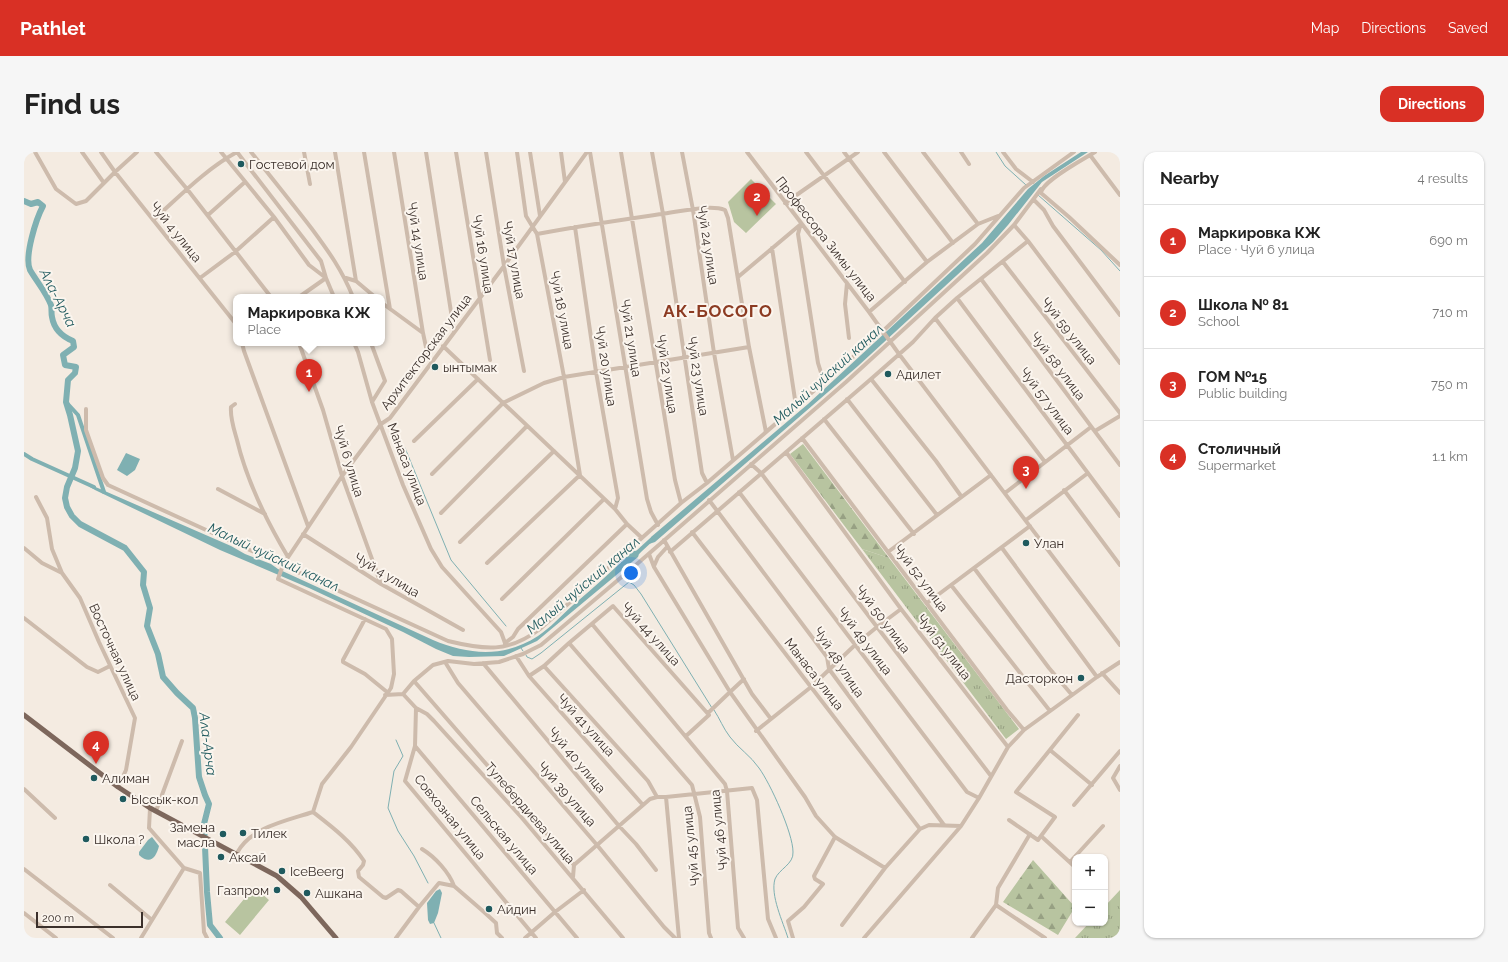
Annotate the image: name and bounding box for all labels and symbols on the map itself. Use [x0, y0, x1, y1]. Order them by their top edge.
place label: Гостевой дом [249, 157, 335, 172]
marker: Гостевой дом [236, 159, 246, 169]
street label: Профессора Зимы улица [773, 174, 879, 304]
pin: 2 [744, 183, 770, 216]
street label: Чуй 4 улица [147, 199, 205, 265]
street label: Чуй 14 улица [404, 201, 432, 281]
street label: Чуй 24 улица [694, 204, 722, 286]
street label: Чуй 16 улица [469, 214, 497, 294]
street label: Чуй 17 улица [500, 220, 528, 300]
water label: Ала-Арча [36, 265, 80, 330]
street label: Чуй 18 улица [547, 270, 577, 350]
street label: Архитекторская улица [378, 291, 474, 413]
street label: Чуй 59 улица [1038, 295, 1100, 367]
street label: Чуй 21 улица [617, 298, 645, 378]
district label: АК-БОСОГО [663, 301, 773, 321]
water label: Малый чуйский канал [770, 320, 886, 428]
street label: Чуй 20 улица [592, 325, 620, 407]
street label: Чуй 58 улица [1028, 329, 1088, 403]
street label: Чуй 22 улица [653, 333, 681, 415]
street label: Чуй 23 улица [684, 335, 712, 417]
pin: 1 [296, 359, 322, 392]
place label: ынтымак [443, 360, 498, 375]
marker: ынтымак [430, 362, 440, 372]
street label: Чуй 57 улица [1017, 364, 1077, 438]
place label: Адилет [896, 367, 941, 382]
marker: Адилет [883, 369, 893, 379]
street label: Манаса улица [384, 421, 430, 507]
street label: Чуй 6 улица [331, 423, 367, 499]
pin: 3 [1013, 456, 1039, 489]
water label: Малый чуйский канал [206, 520, 342, 594]
water label: Малый чуйский канал [523, 533, 643, 637]
place label: Улан [1034, 536, 1064, 551]
marker: Улан [1021, 538, 1031, 548]
street label: Чуй 52 улица [891, 542, 951, 614]
street label: Чуй 4 улица [352, 550, 422, 600]
your location [621, 563, 641, 583]
street label: Чуй 50 улица [853, 582, 913, 656]
street label: Чуй 44 улица [619, 599, 683, 669]
street label: Восточная улица [86, 601, 144, 703]
street label: Чуй 49 улица [835, 604, 895, 678]
street label: Чуй 51 улица [914, 611, 974, 683]
street label: Чуй 48 улица [811, 624, 867, 700]
street label: Манаса улица [781, 635, 847, 713]
place label: Дасторкон [1005, 671, 1073, 686]
marker: Дасторкон [1076, 673, 1086, 683]
street label: Чуй 41 улица [554, 691, 618, 759]
water label: Ала-Арча [196, 711, 220, 776]
street label: Чуй 40 улица [545, 724, 609, 796]
pin: 4 [83, 731, 109, 764]
street label: Тулебердиева улица [482, 759, 578, 867]
street label: Чуй 39 улица [535, 759, 599, 829]
place label: Алиман [102, 771, 150, 786]
street label: Совхозная улица [411, 772, 489, 862]
marker: Алиман [89, 773, 99, 783]
street label: Чуй 46 улица [707, 789, 731, 871]
place label: Ыссык-кол [131, 792, 198, 807]
street label: Сельская улица [467, 793, 541, 877]
marker: Ыссык-кол [118, 794, 128, 804]
street label: Чуй 45 улица [679, 805, 703, 887]
place label: Замена масла [169, 820, 215, 850]
place label: Тилек [251, 826, 288, 841]
marker: Тилек [238, 828, 248, 838]
marker: Замена масла [218, 829, 228, 839]
place label: Школа ? [94, 832, 144, 847]
marker: Школа ? [81, 834, 91, 844]
place label: Аксай [229, 850, 266, 865]
marker: Аксай [216, 852, 226, 862]
place label: IceBeerg [290, 864, 344, 879]
marker: IceBeerg [277, 866, 287, 876]
place label: Газпром [217, 883, 269, 898]
marker: Газпром [272, 885, 282, 895]
place label: Ашкана [315, 886, 363, 901]
marker: Ашкана [302, 888, 312, 898]
place label: Айдин [497, 902, 536, 917]
marker: Айдин [484, 904, 494, 914]
scale bar [36, 910, 143, 929]

